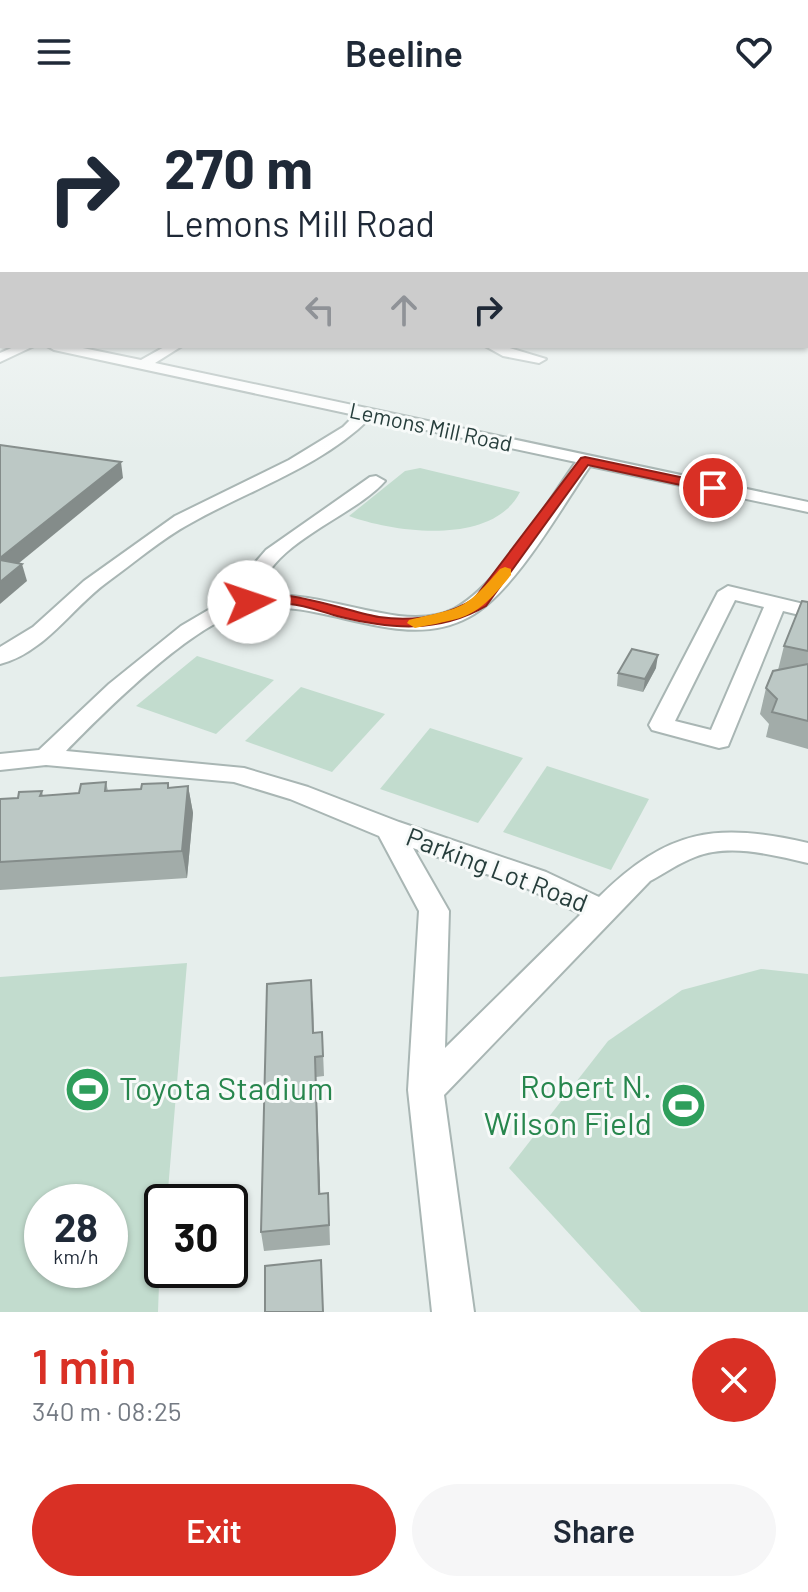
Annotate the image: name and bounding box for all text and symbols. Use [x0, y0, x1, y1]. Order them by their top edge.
icon: menu [32, 30, 76, 74]
icon: heart [732, 30, 776, 74]
text: Beeline [345, 31, 463, 74]
text: 270 m [164, 133, 313, 200]
icon: right [32, 136, 136, 240]
text: Lemons Mill Road [164, 201, 435, 244]
icon: left [298, 288, 342, 332]
icon: ahead [382, 288, 426, 332]
icon: right [466, 288, 510, 332]
street label: Lemons Mill Road [348, 396, 515, 456]
pin [679, 454, 747, 522]
icon: arrive [691, 466, 735, 510]
position arrow [207, 560, 291, 644]
street label: Parking Lot Road [402, 820, 593, 917]
sports icon: Toyota Stadium [64, 1065, 112, 1113]
place label: Robert N. Wilson Field [484, 1066, 652, 1141]
place label: Toyota Stadium [119, 1068, 334, 1106]
sports icon: Robert N. Wilson Field [659, 1081, 707, 1129]
speed limit sign: 30 [144, 1184, 248, 1288]
text: 28 [54, 1202, 98, 1250]
text: km/h [53, 1244, 99, 1268]
text: 1 min [32, 1336, 137, 1394]
button: close [692, 1338, 776, 1422]
text: 340 m · 08:25 [32, 1395, 181, 1426]
button: Exit [32, 1484, 396, 1576]
button: Share [412, 1484, 776, 1576]

